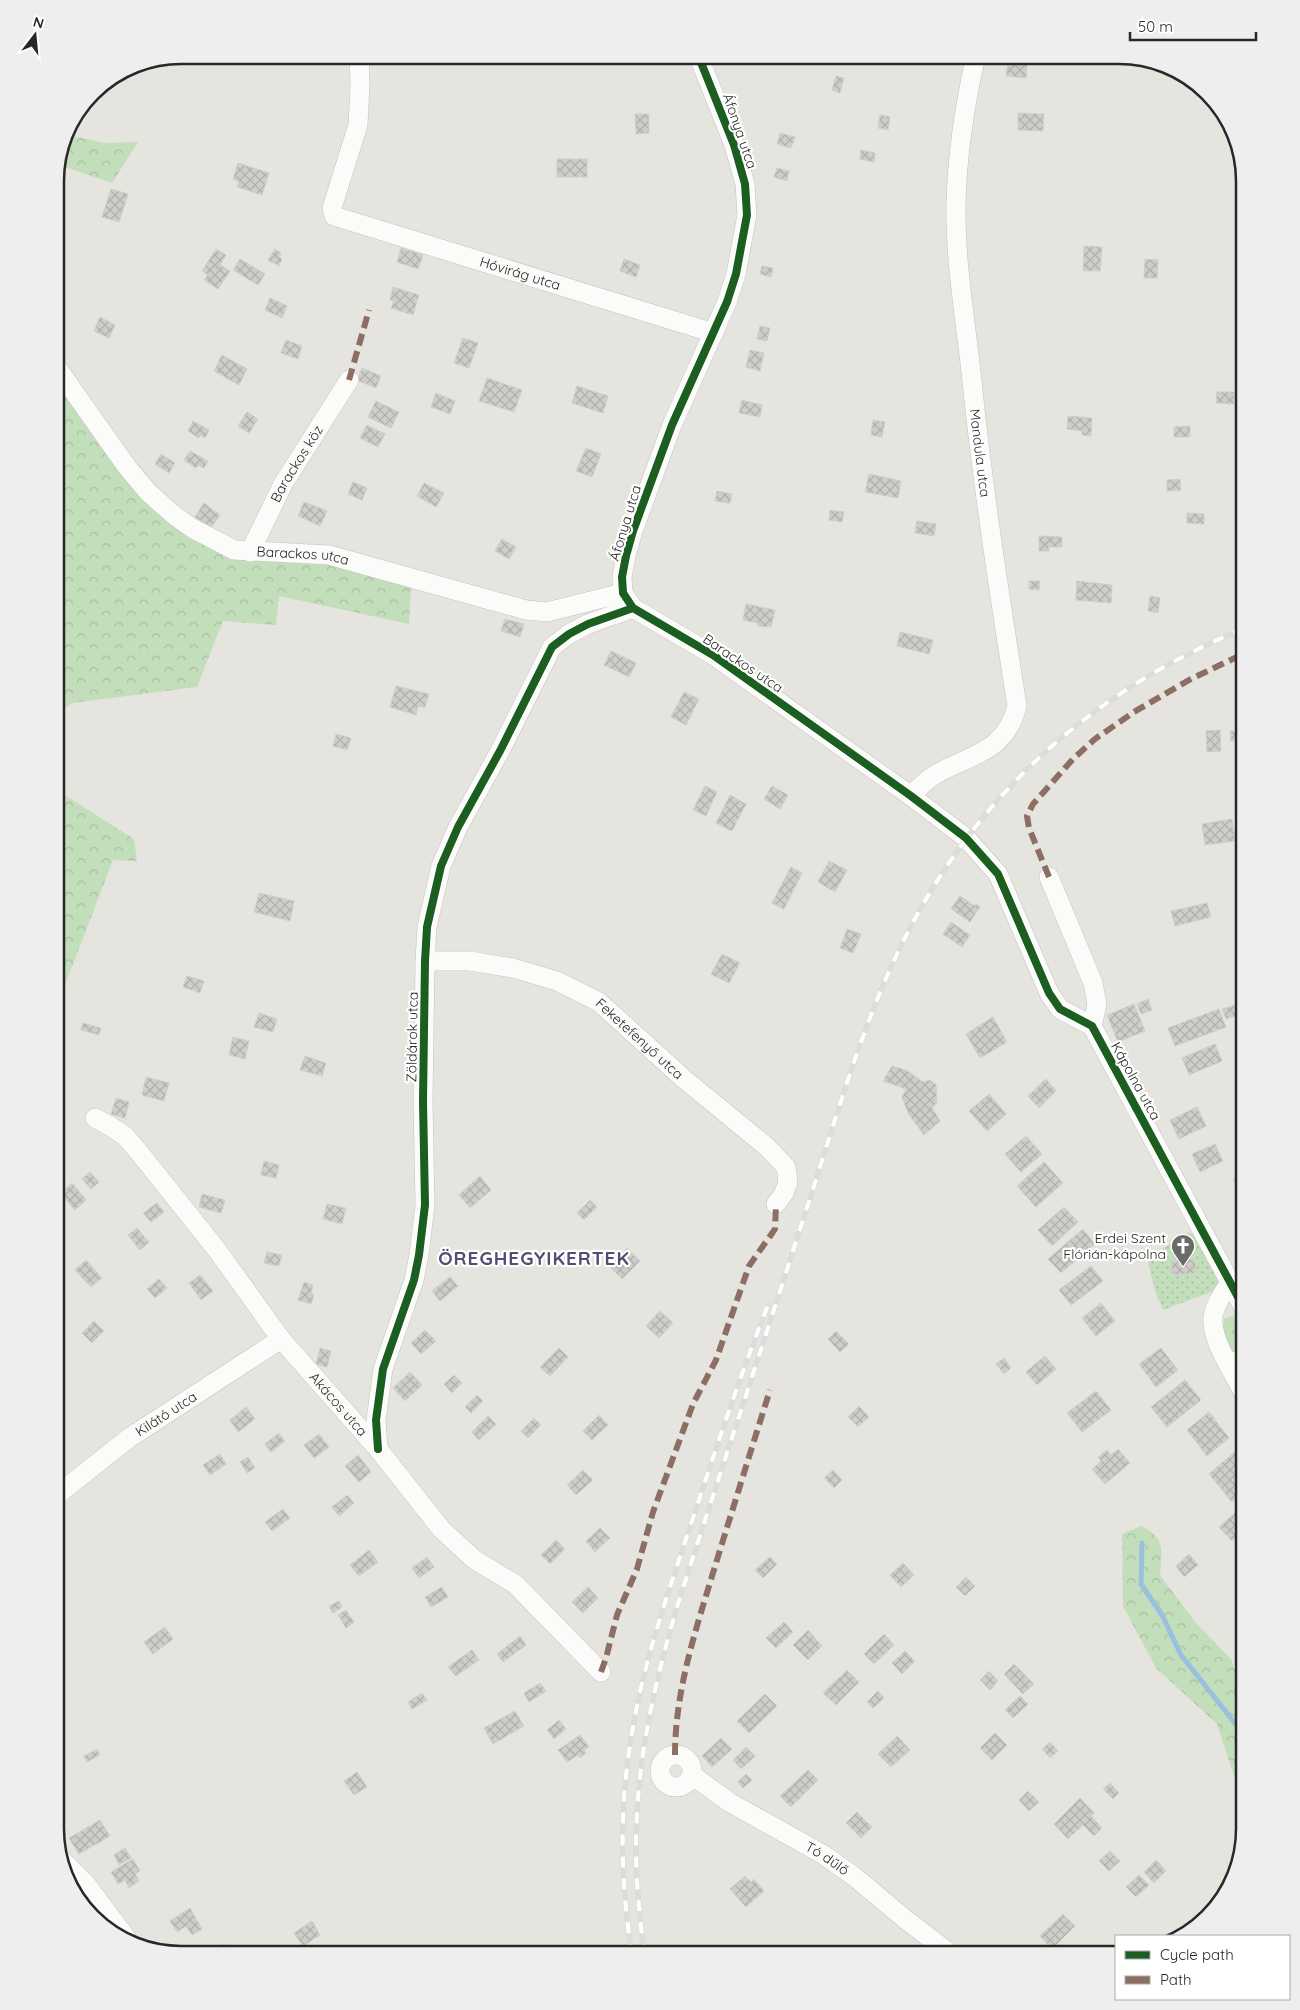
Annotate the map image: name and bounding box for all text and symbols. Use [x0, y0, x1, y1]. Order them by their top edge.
north arrow [10, 10, 60, 60]
scale bar [1130, 10, 1256, 42]
text: N [31, 12, 46, 33]
text: 50 m [1138, 17, 1173, 36]
street label: Áfonya utca [719, 91, 761, 171]
street label: Hóvirág utca [477, 252, 563, 294]
street label: Mandula utca [966, 408, 994, 498]
street label: Barackos köz [267, 422, 327, 505]
street label: Áfonya utca [605, 483, 645, 563]
street label: Barackos utca [256, 542, 351, 569]
street label: Barackos utca [699, 630, 787, 696]
street label: Zöldárok utca [402, 991, 422, 1083]
street label: Feketefenyő utca [592, 994, 687, 1083]
street label: Kápolna utca [1107, 1039, 1165, 1123]
place label: Erdei Szent Flórián-kápolna [1063, 1229, 1166, 1263]
church icon: Erdei Szent Flórián-kápolna [1170, 1233, 1196, 1267]
district label: ÖREGHEGYIKERTEK [438, 1246, 630, 1270]
street label: Akácos utca [305, 1368, 371, 1440]
street label: Kilátó utca [132, 1387, 200, 1440]
street label: Tó dűlő [802, 1837, 853, 1879]
legend [1115, 1935, 1290, 2000]
text: Cycle path [1160, 1945, 1234, 1964]
text: Path [1160, 1970, 1192, 1989]

